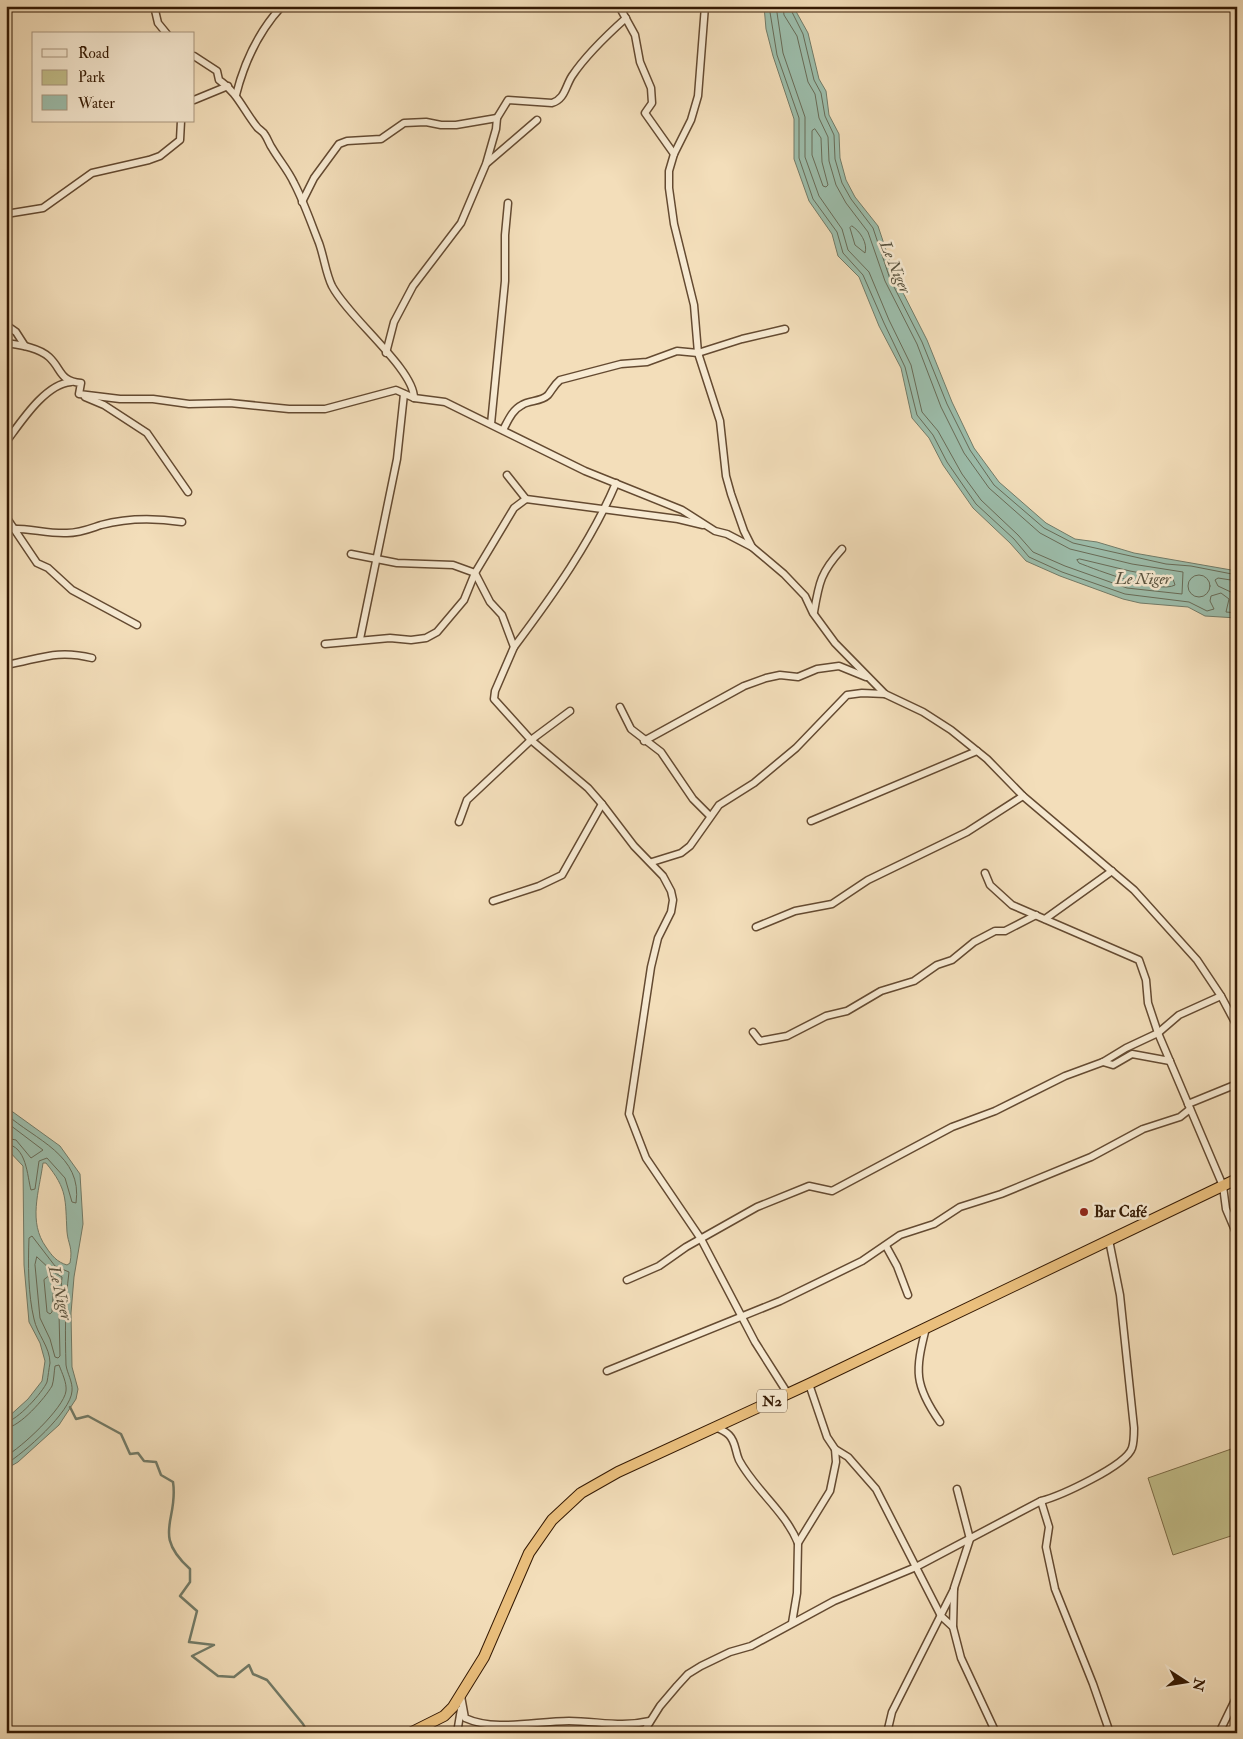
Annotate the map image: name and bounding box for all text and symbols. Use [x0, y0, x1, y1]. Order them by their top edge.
legend [32, 32, 195, 122]
text: Road [78, 44, 110, 63]
text: Park [78, 68, 105, 87]
text: Water [77, 94, 115, 113]
water label: Le Niger [875, 237, 915, 297]
water label: Le Niger [1114, 569, 1172, 589]
place label: Bar Café [1094, 1203, 1148, 1222]
marker: Bar Café [1078, 1206, 1090, 1218]
water label: Le Niger [43, 1263, 77, 1323]
road number: N2 [757, 1390, 787, 1412]
north arrow [1160, 1656, 1210, 1706]
text: N [1189, 1676, 1208, 1693]

